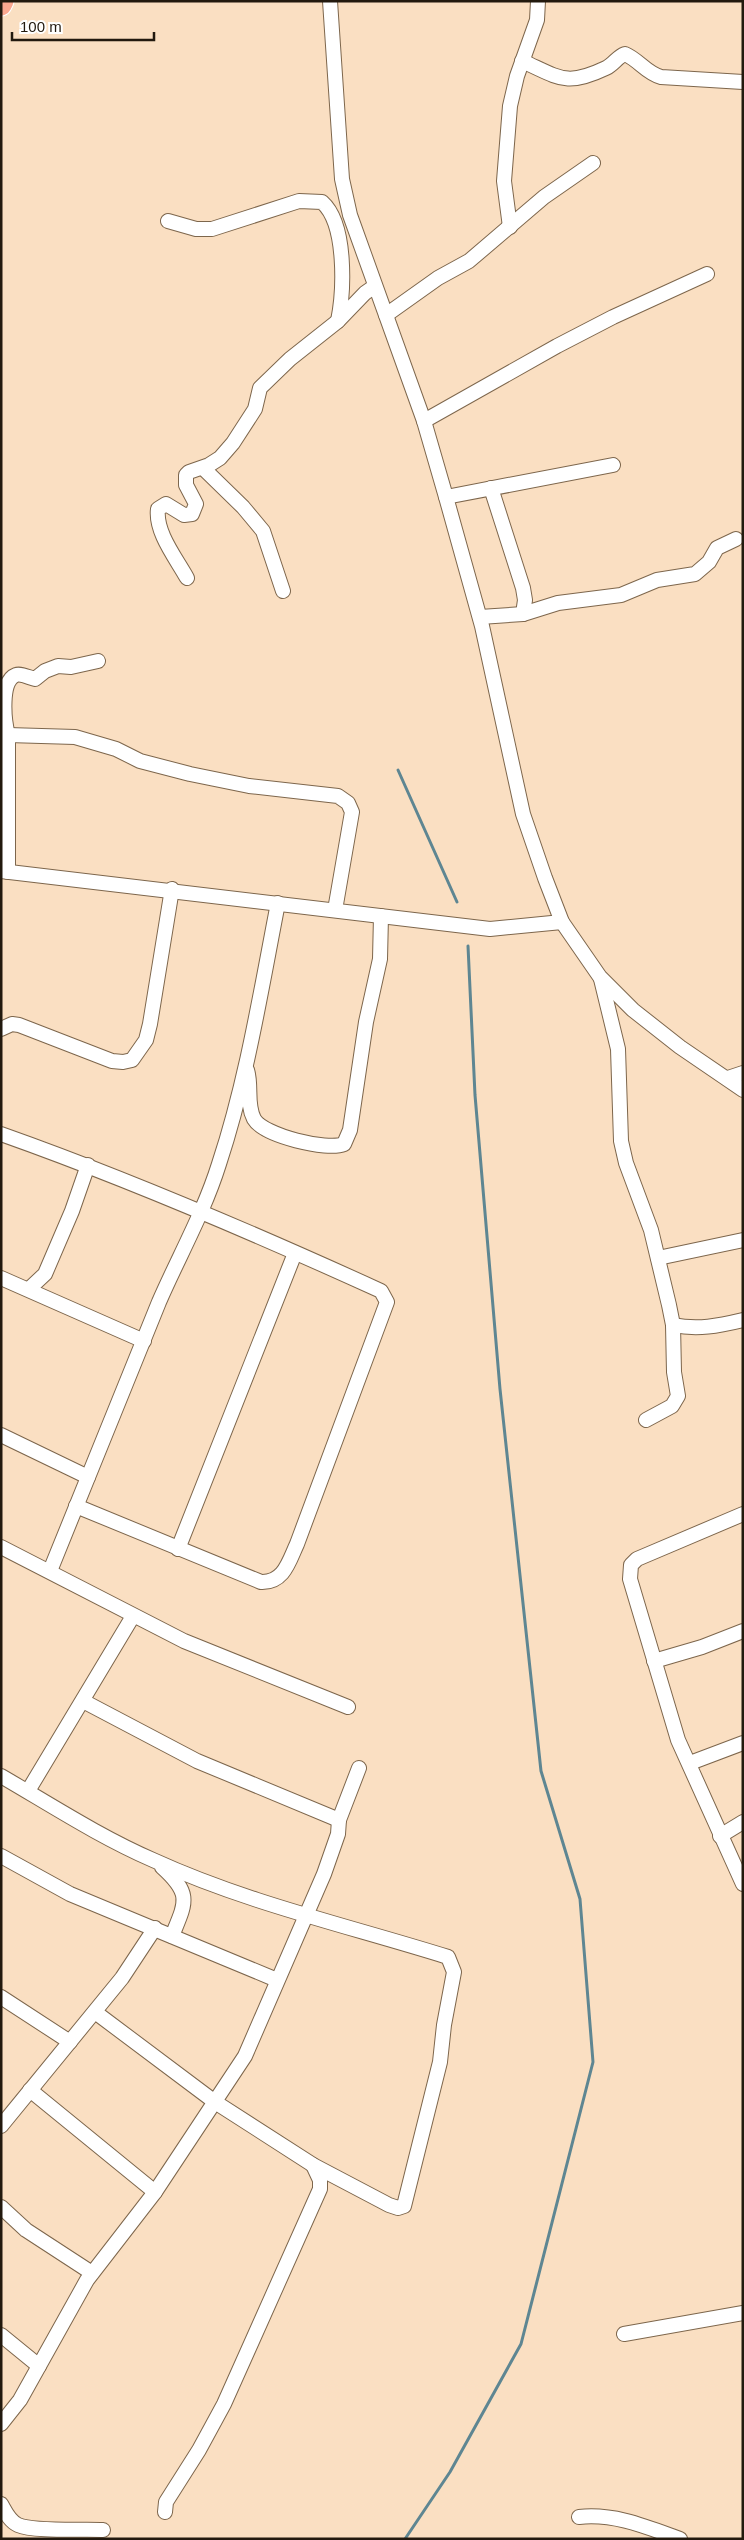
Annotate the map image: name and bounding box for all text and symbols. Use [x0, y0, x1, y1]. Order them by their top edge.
scale bar [12, 10, 155, 42]
text: 100 m [20, 18, 62, 35]

